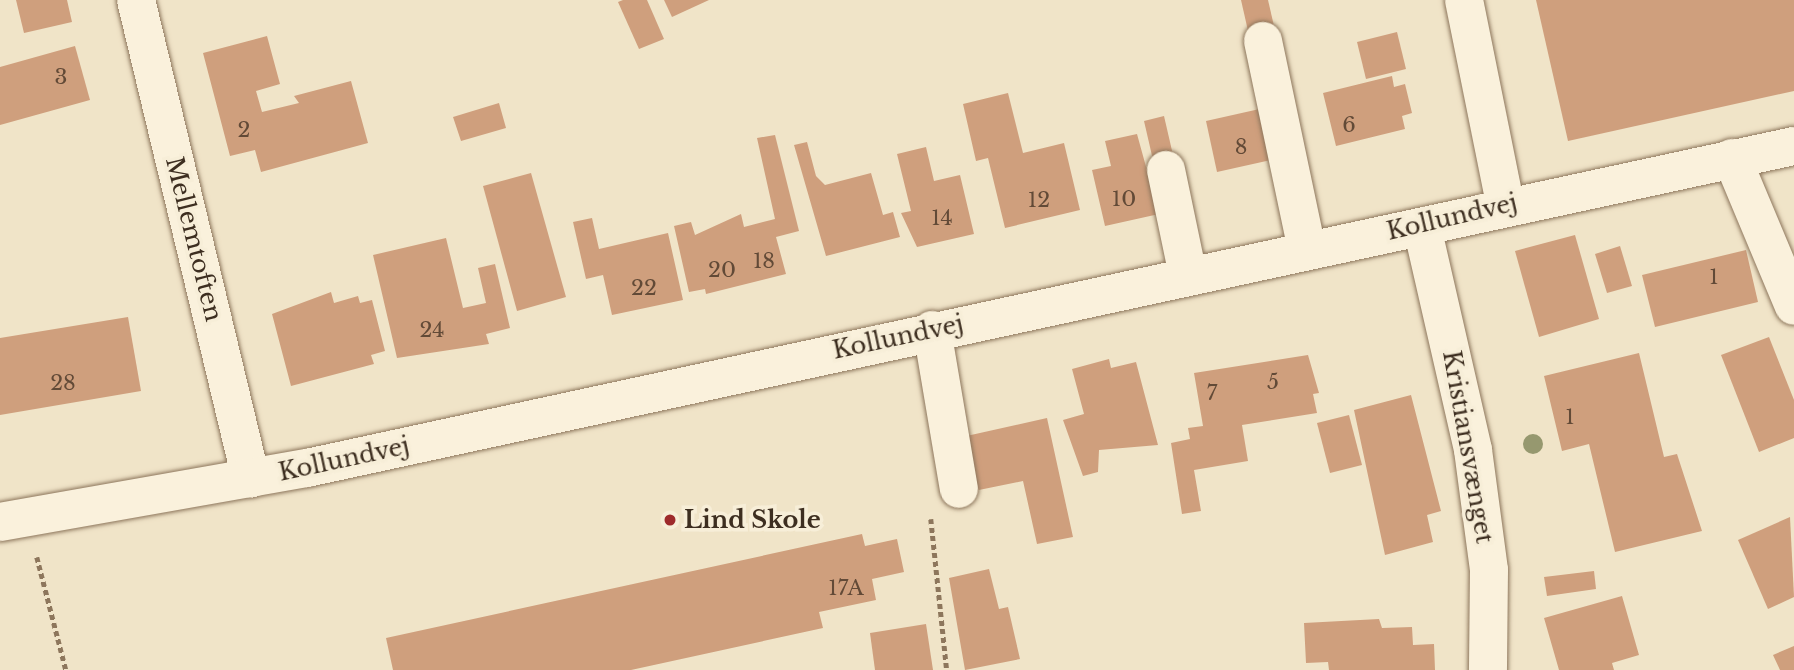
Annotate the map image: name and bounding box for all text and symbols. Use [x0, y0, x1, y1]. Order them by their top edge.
house number: 3 [55, 64, 67, 90]
house number: 6 [1342, 112, 1356, 138]
house number: 2 [238, 117, 250, 143]
house number: 8 [1235, 134, 1247, 160]
street label: Mellemtoften [160, 154, 228, 324]
house number: 10 [1112, 186, 1136, 212]
house number: 12 [1028, 187, 1050, 213]
street label: Kollundvej [1384, 188, 1520, 246]
house number: 14 [931, 205, 953, 231]
house number: 18 [753, 248, 775, 274]
house number: 20 [708, 257, 736, 283]
house number: 1 [1709, 264, 1719, 290]
house number: 22 [631, 275, 657, 301]
street label: Kollundvej [830, 309, 966, 365]
house number: 24 [419, 317, 445, 343]
street label: Kristiansvænget [1437, 348, 1499, 546]
house number: 5 [1267, 369, 1279, 395]
house number: 28 [50, 370, 76, 396]
house number: 7 [1207, 380, 1217, 406]
house number: 1 [1565, 404, 1575, 430]
street label: Kollundvej [276, 431, 412, 487]
place label: Lind Skole [684, 506, 821, 534]
marker: Lind Skole [662, 512, 678, 528]
house number: 17A [828, 575, 864, 601]

